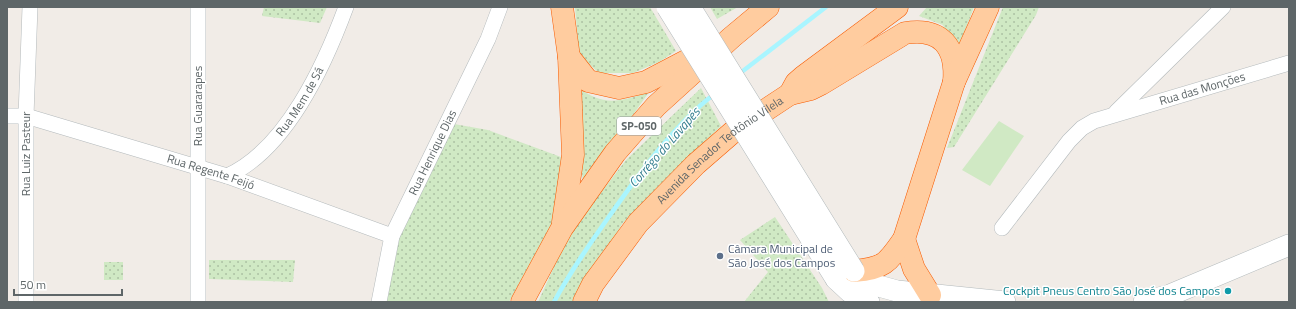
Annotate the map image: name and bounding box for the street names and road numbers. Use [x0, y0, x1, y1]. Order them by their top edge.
street label: Rua Mem de Sá [271, 63, 328, 140]
street label: Rua Guararapes [188, 65, 207, 146]
street label: Rua das Monções [1157, 66, 1248, 110]
street label: Avenida Senador Teotônio Vilela [652, 91, 787, 208]
street label: Rua Henrique Dias [403, 106, 461, 198]
street label: Rua Luiz Pasteur [16, 111, 35, 196]
road number: SP-050 [617, 117, 661, 135]
street label: Rua Regente Feijó [165, 149, 257, 194]

